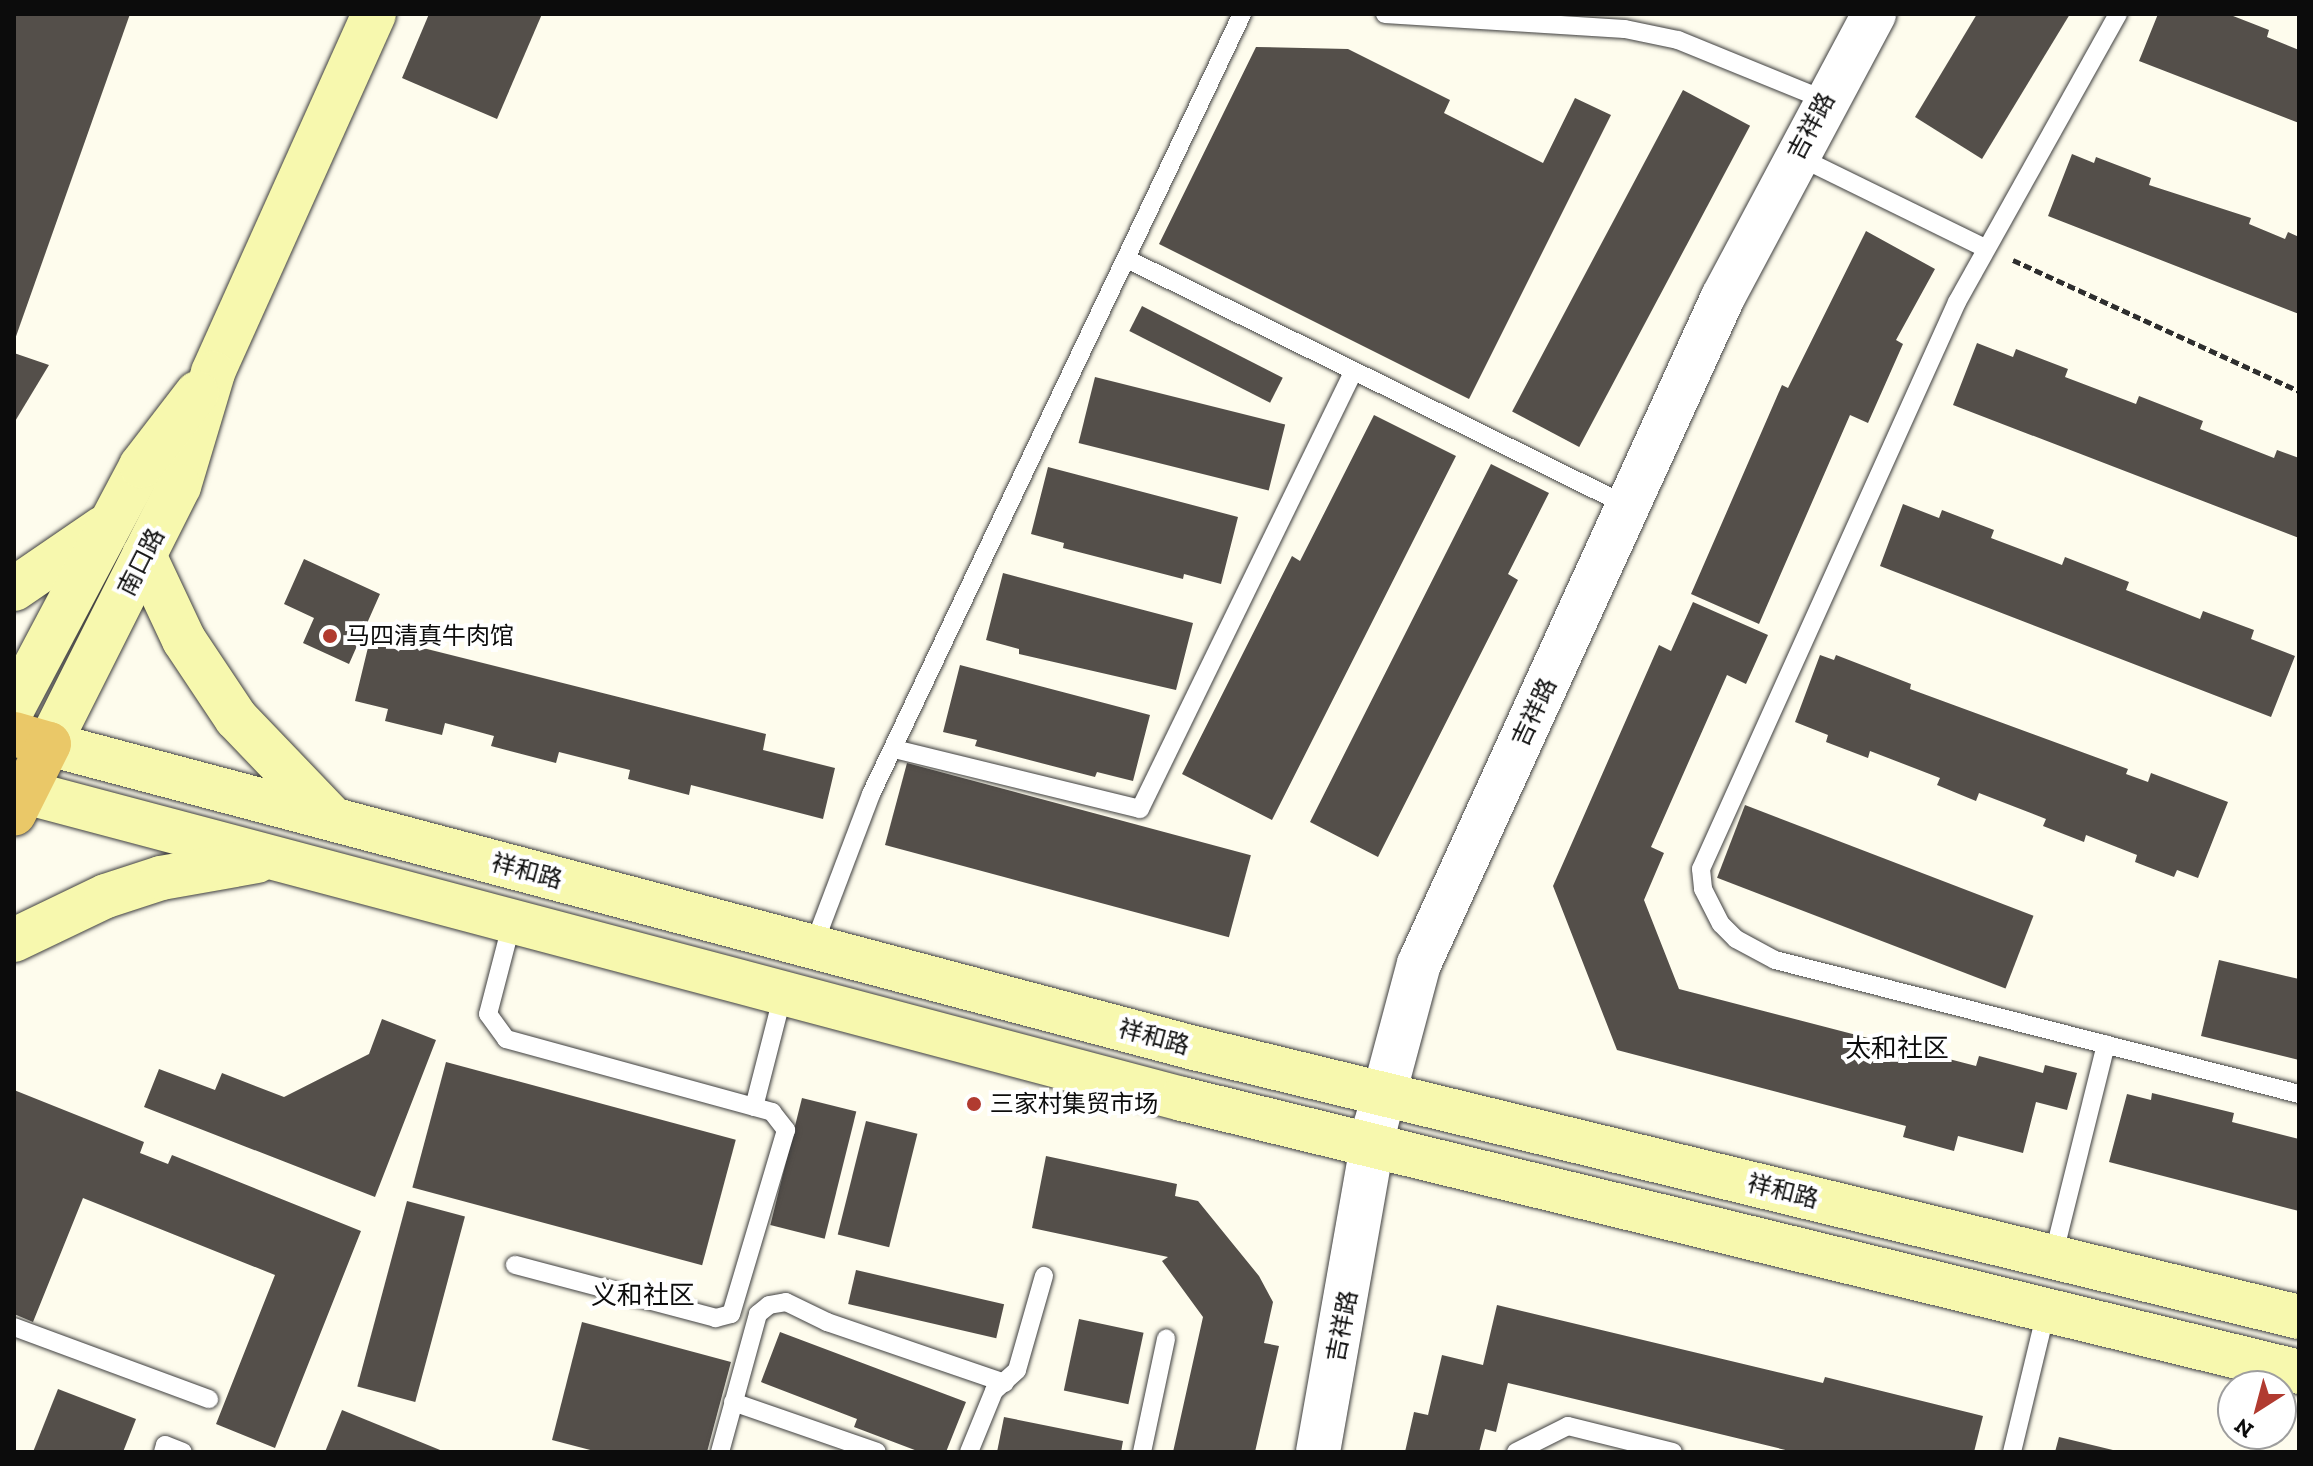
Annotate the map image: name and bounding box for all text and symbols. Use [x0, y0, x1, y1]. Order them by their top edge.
street label: 吉祥路 [1781, 87, 1841, 165]
street label: 南口路 [112, 523, 170, 601]
place label: 马四清真牛肉馆 [346, 622, 514, 650]
marker: 马四清真牛肉馆 [321, 627, 339, 645]
street label: 吉祥路 [1506, 673, 1562, 751]
street label: 祥和路 [488, 848, 566, 894]
street label: 祥和路 [1115, 1014, 1193, 1060]
district label: 太和社区 [1845, 1033, 1949, 1065]
place label: 三家村集贸市场 [990, 1090, 1158, 1118]
marker: 三家村集贸市场 [965, 1095, 983, 1113]
street label: 祥和路 [1745, 1168, 1821, 1214]
district label: 义和社区 [591, 1280, 695, 1312]
street label: 吉祥路 [1321, 1288, 1363, 1364]
north arrow [2217, 1370, 2297, 1450]
text: N [2229, 1412, 2258, 1444]

